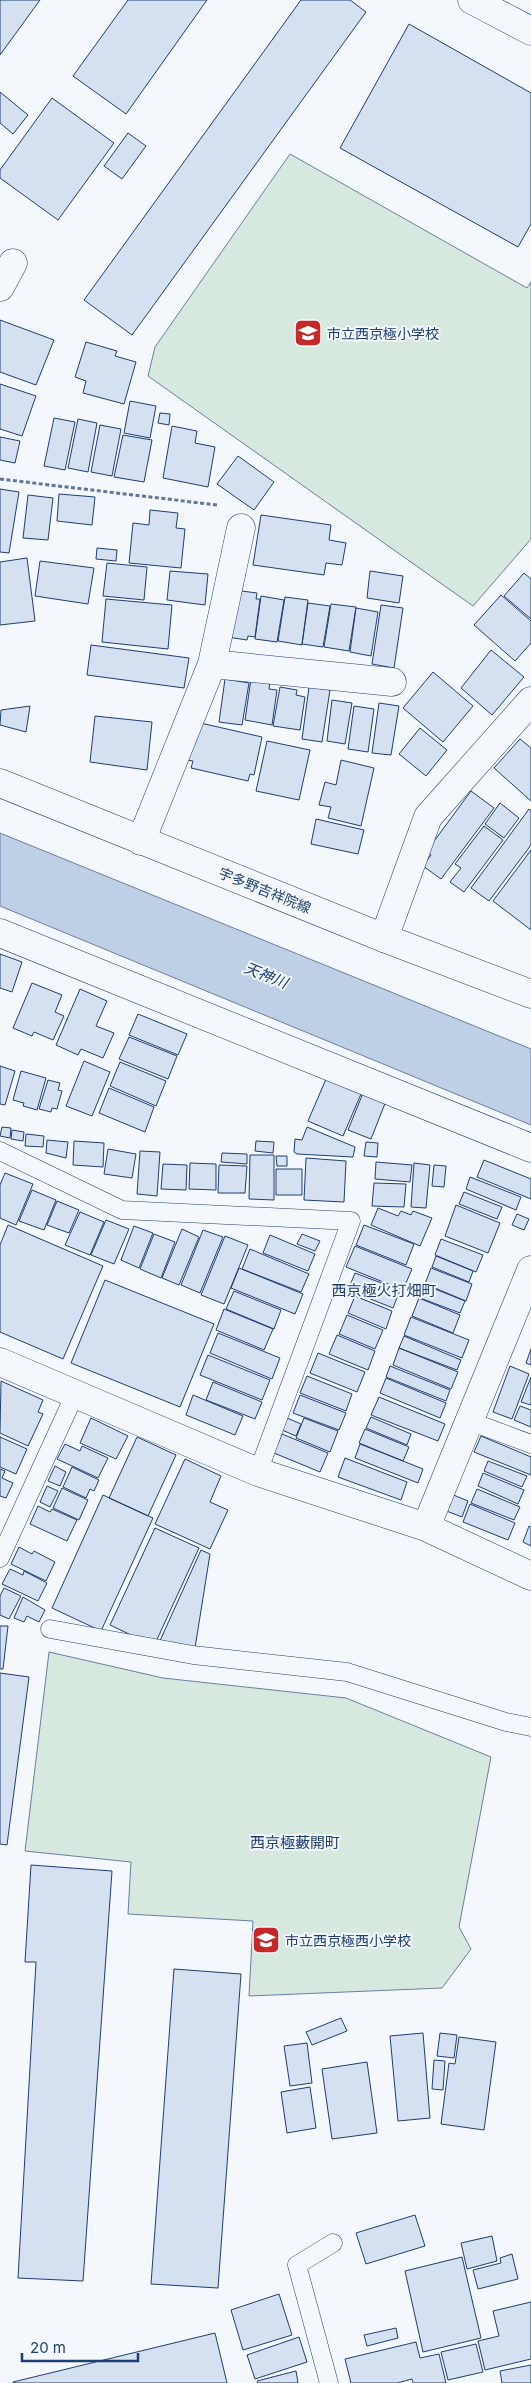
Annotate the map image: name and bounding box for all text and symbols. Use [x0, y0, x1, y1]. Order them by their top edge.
school or university icon: 市立西京極小学校 [293, 318, 323, 348]
place label: 市立西京極小学校 [327, 325, 439, 342]
street label: 宇多野吉祥院線 [216, 864, 314, 916]
water label: 天神川 [242, 958, 292, 993]
district label: 西京極火打畑町 [331, 1281, 437, 1300]
district label: 西京極藪開町 [250, 1833, 340, 1852]
school or university icon: 市立西京極西小学校 [251, 1925, 281, 1955]
place label: 市立西京極西小学校 [285, 1932, 411, 1949]
scale bar [22, 2330, 139, 2362]
text: 20 m [30, 2338, 66, 2357]

